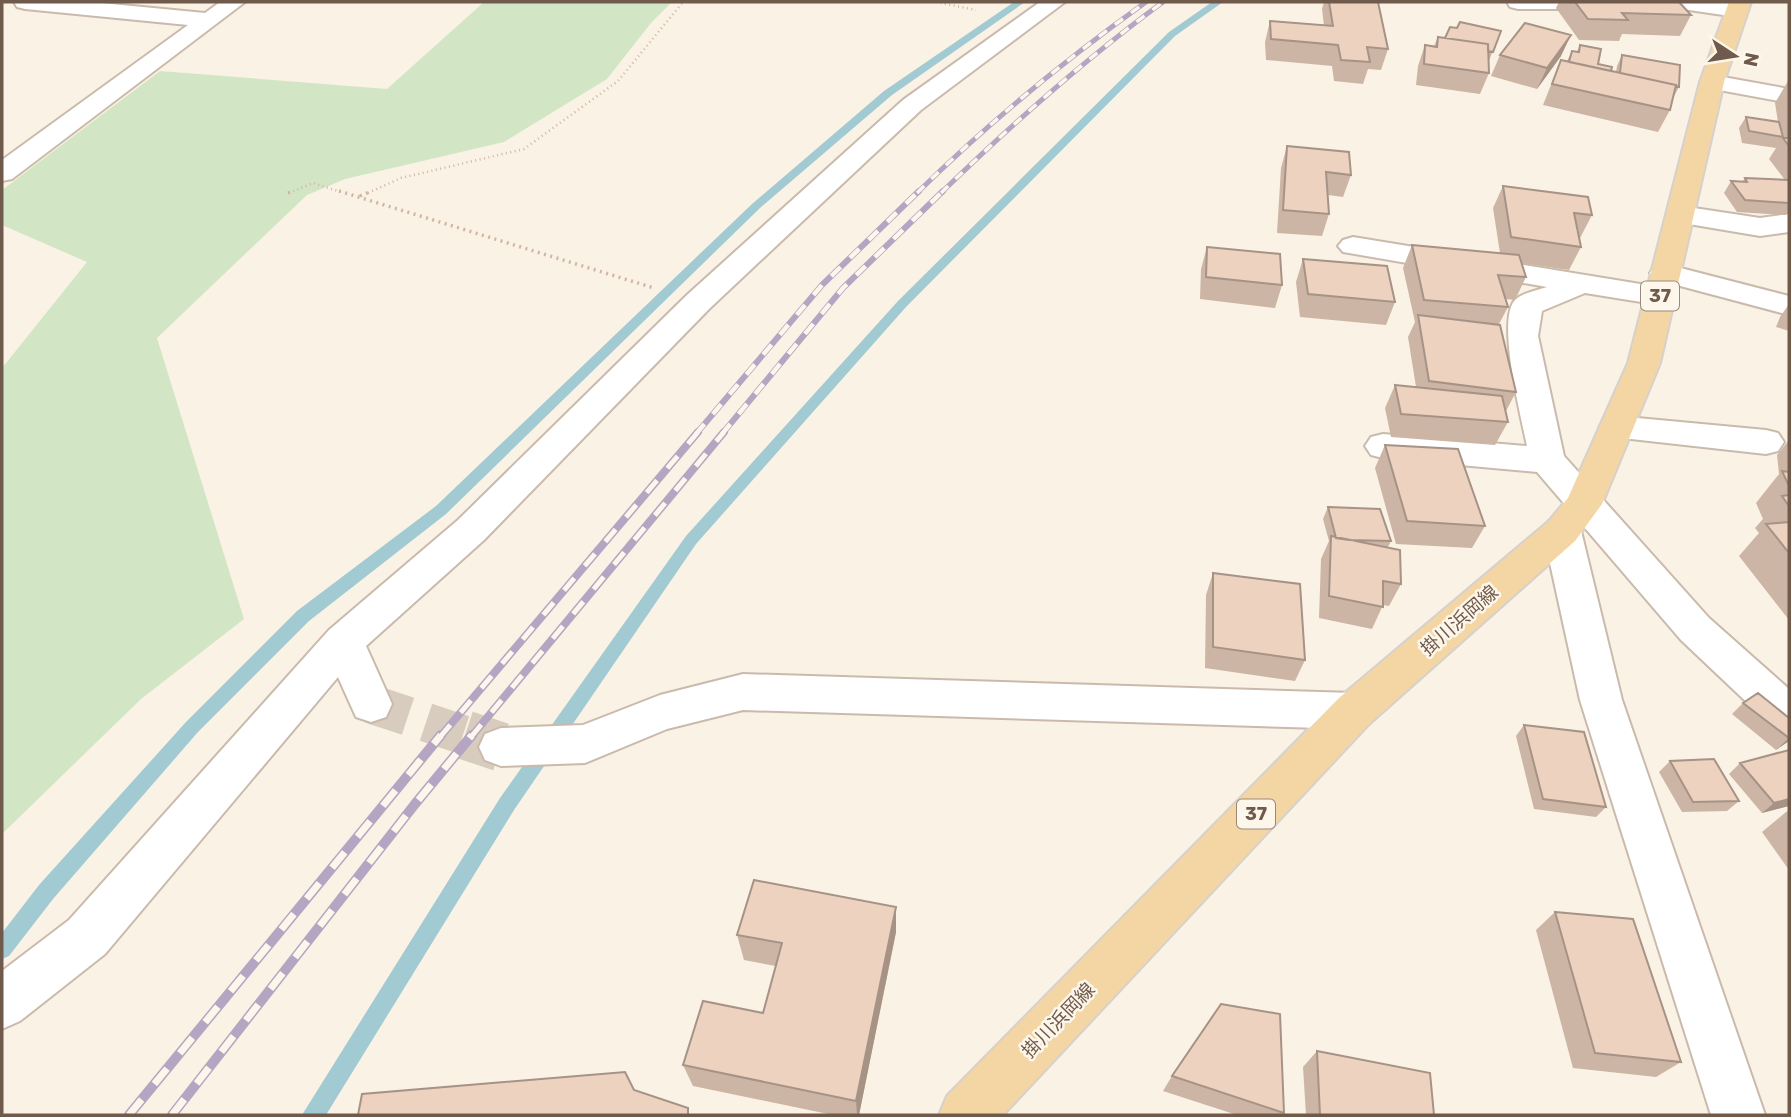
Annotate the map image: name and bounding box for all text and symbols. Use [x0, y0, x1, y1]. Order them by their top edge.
north arrow [1700, 21, 1770, 91]
text: N [1738, 50, 1764, 69]
road number: 37 [1641, 282, 1679, 310]
street label: 掛川浜岡線 [1416, 581, 1503, 660]
road number: 37 [1237, 800, 1275, 828]
street label: 掛川浜岡線 [1017, 978, 1100, 1063]

